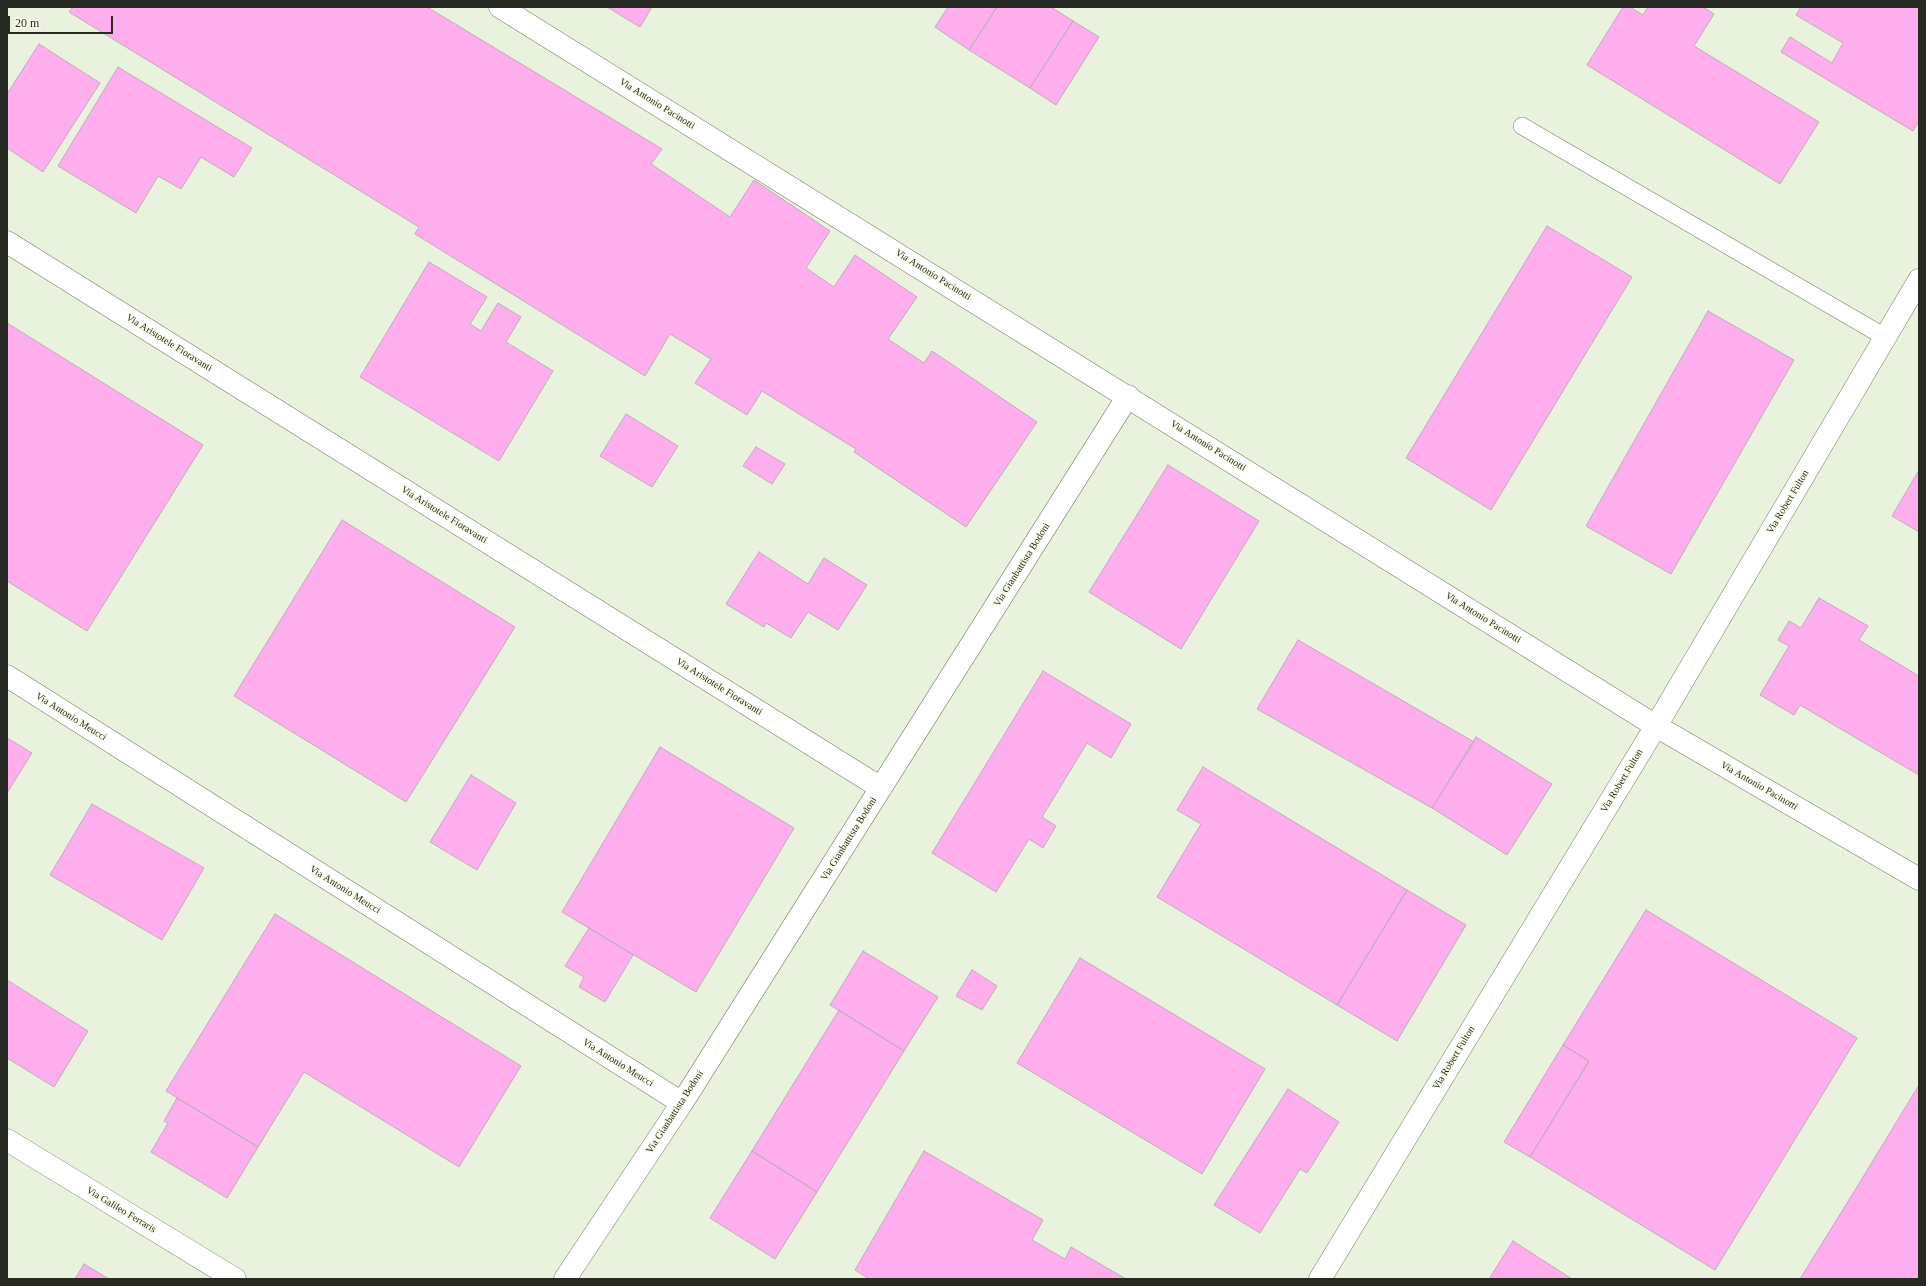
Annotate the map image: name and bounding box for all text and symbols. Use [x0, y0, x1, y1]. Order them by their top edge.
scale bar [10, 8, 115, 34]
text: 20 m [15, 16, 39, 30]
street label: Via Antonio Pacinotti [617, 76, 697, 132]
street label: Via Antonio Pacinotti [893, 247, 973, 303]
street label: Via Aristotele Fioravanti [124, 312, 214, 374]
street label: Via Antonio Pacinotti [1168, 418, 1248, 474]
street label: Via Robert Fulton [1764, 468, 1812, 536]
street label: Via Aristotele Fioravanti [399, 484, 489, 546]
street label: Via Gianbattista Bodoni [991, 521, 1053, 609]
street label: Via Antonio Pacinotti [1443, 590, 1523, 646]
street label: Via Aristotele Fioravanti [674, 656, 764, 718]
street label: Via Antonio Meucci [33, 690, 109, 744]
street label: Via Robert Fulton [1598, 747, 1646, 815]
street label: Via Antonio Pacinotti [1718, 759, 1800, 813]
street label: Via Gianbattista Bodoni [818, 795, 880, 883]
street label: Via Antonio Meucci [307, 863, 383, 917]
street label: Via Robert Fulton [1430, 1024, 1478, 1092]
street label: Via Antonio Meucci [580, 1036, 656, 1090]
street label: Via Gianbattista Bodoni [644, 1068, 706, 1156]
street label: Via Galileo Ferraris [84, 1184, 158, 1236]

